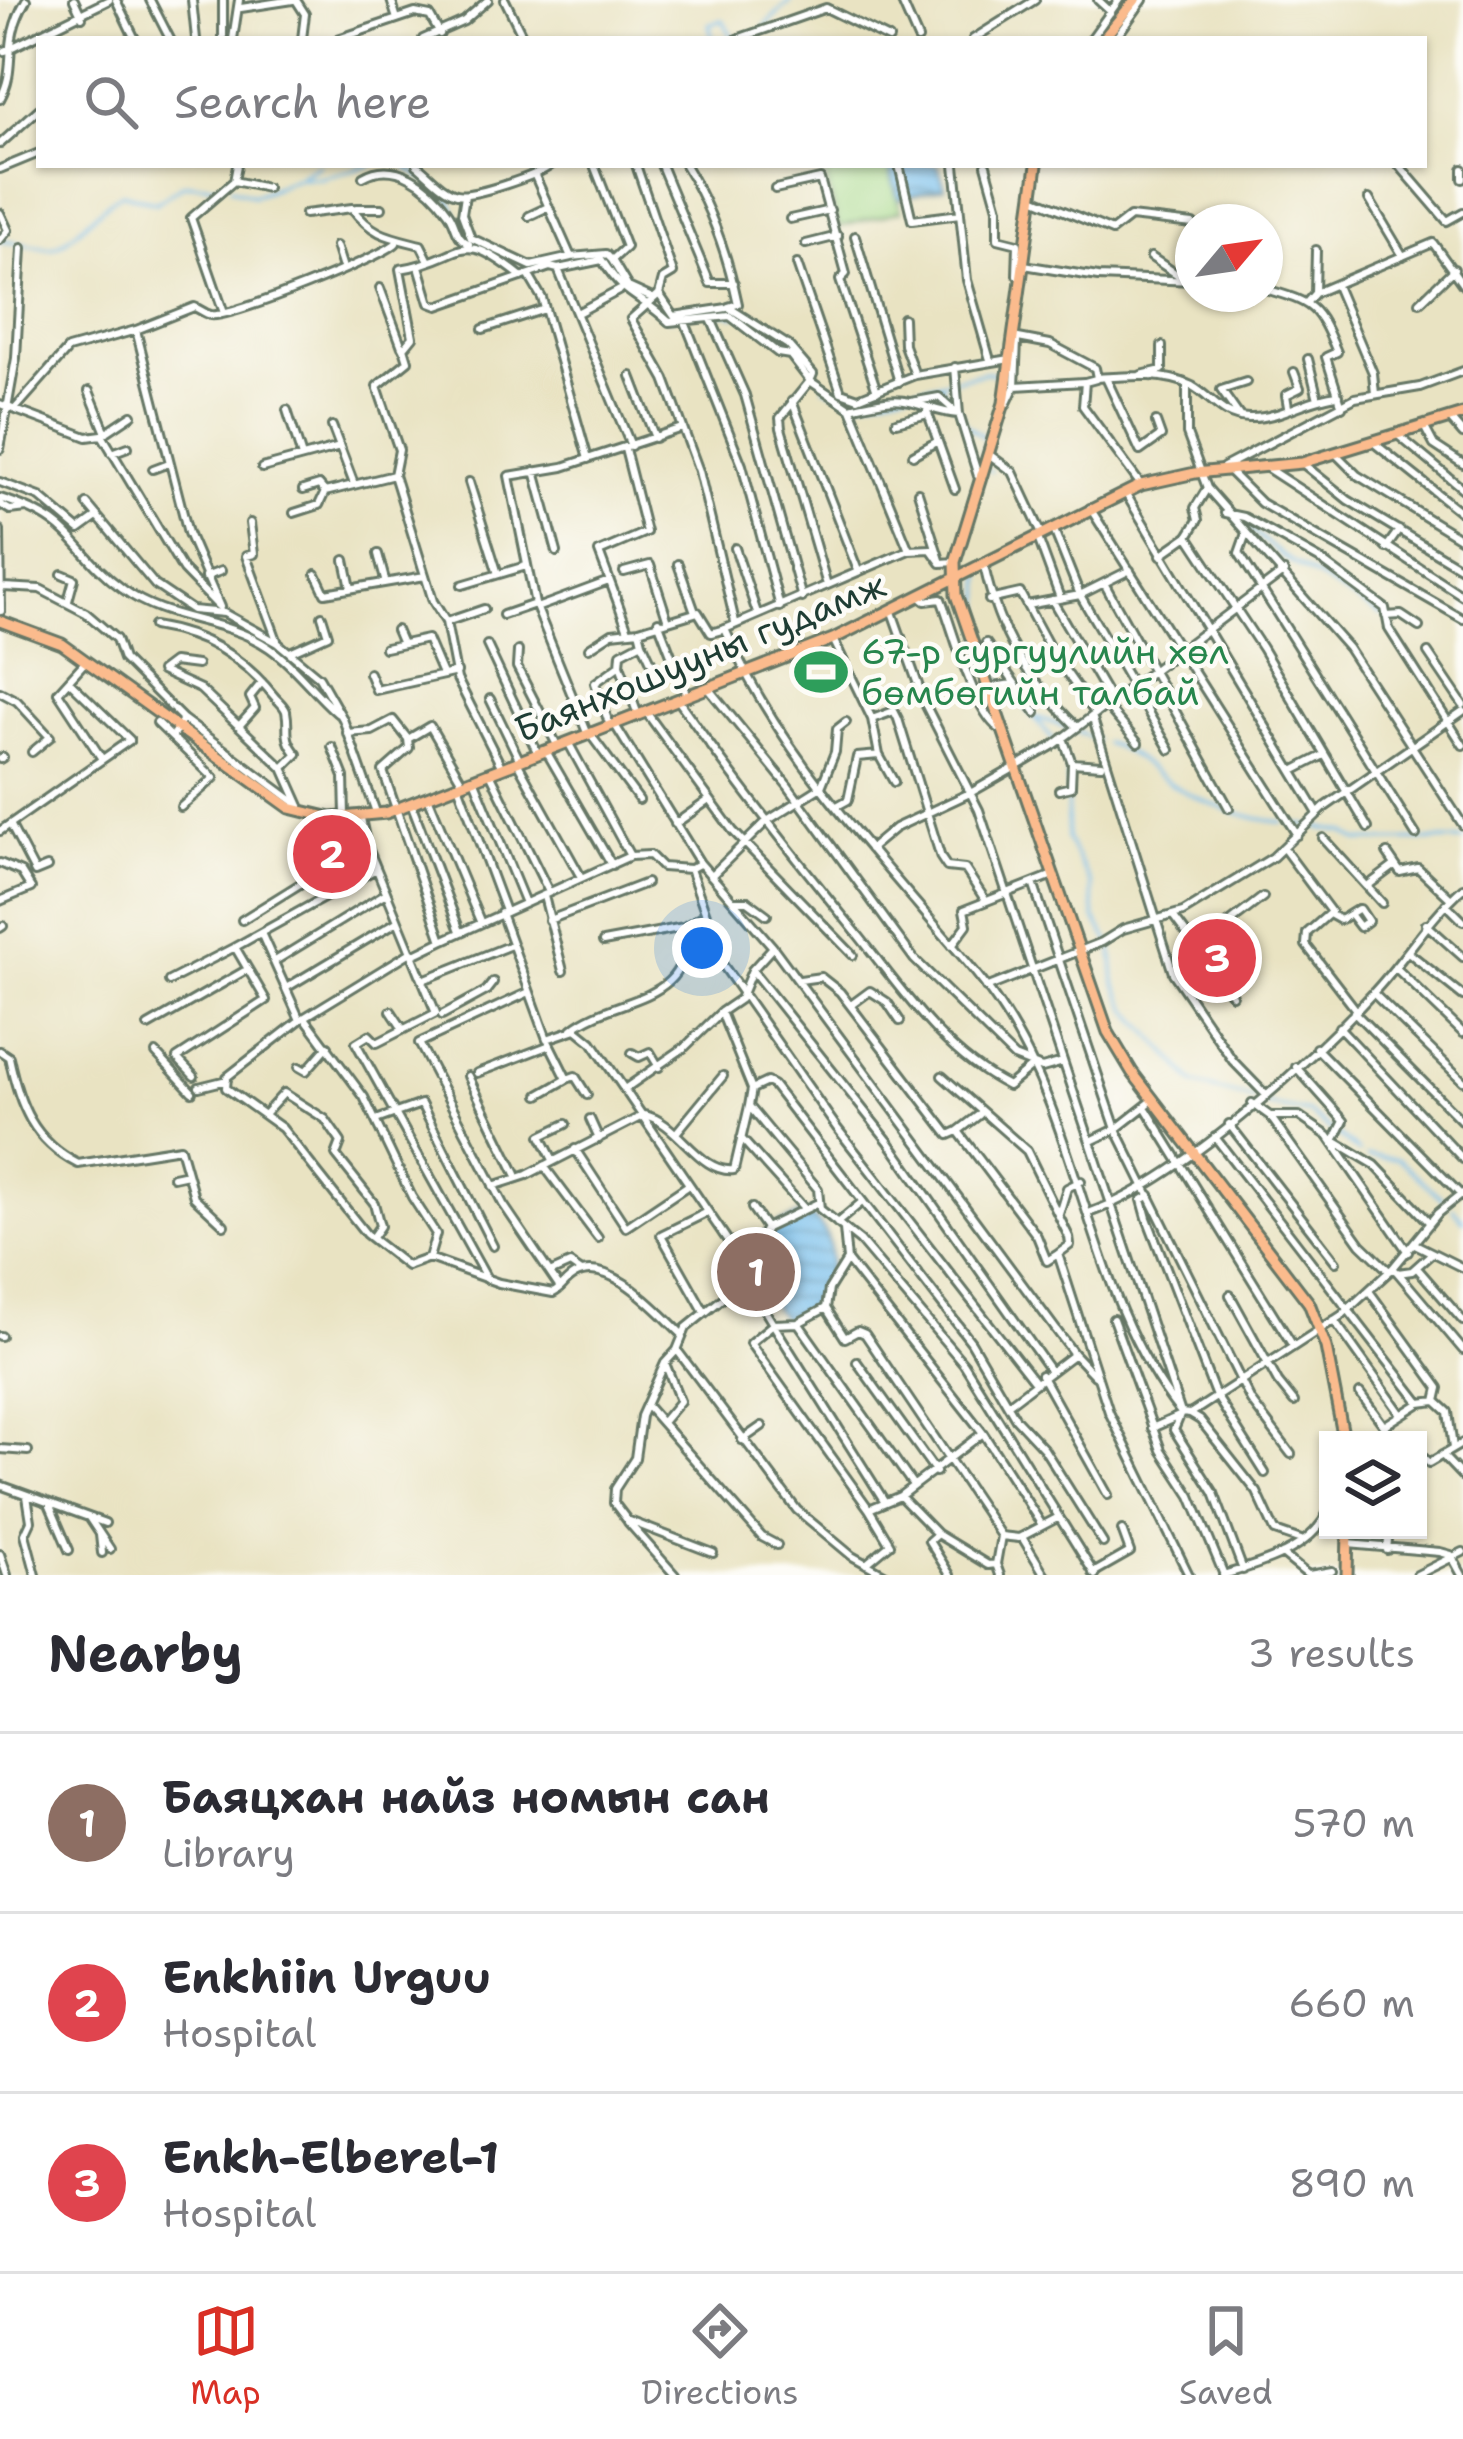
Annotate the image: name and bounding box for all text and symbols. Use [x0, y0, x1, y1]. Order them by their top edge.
search box [36, 36, 1427, 168]
icon: search [78, 69, 144, 135]
text: Search here [174, 72, 431, 132]
north arrow [1175, 204, 1283, 312]
street label: Баянхошууны гудамж [507, 560, 893, 754]
place label: 67-р сургуулийн хөл бөмбөгийн талбай [861, 627, 1229, 717]
sports icon: 67-р сургуулийн хөл бөмбөгийн талбай [792, 643, 850, 701]
pin: 2 [293, 809, 371, 899]
pin: 3 [1178, 913, 1256, 1003]
your location [672, 918, 732, 978]
pin: 1 [717, 1227, 795, 1317]
map controls [1319, 1431, 1427, 1539]
button: layers [1319, 1431, 1427, 1539]
text: Nearby [48, 1619, 243, 1687]
text: 3 results [1248, 1627, 1415, 1679]
text: Баяцхан найз номын сан [162, 1767, 770, 1827]
text: 1 [78, 1797, 96, 1849]
text: 570 m [1293, 1797, 1415, 1849]
text: Library [162, 1827, 295, 1879]
text: Enkhiin Urguu [162, 1947, 491, 2007]
text: 2 [73, 1977, 101, 2029]
text: 660 m [1288, 1977, 1415, 2029]
text: Hospital [162, 2007, 316, 2059]
text: Enkh-Elberel-1 [162, 2127, 499, 2187]
text: 3 [73, 2157, 101, 2209]
text: 890 m [1289, 2157, 1415, 2209]
text: Hospital [162, 2187, 316, 2239]
tab: Map [190, 2298, 261, 2415]
tab: Directions [641, 2298, 799, 2415]
tab: Saved [1179, 2298, 1273, 2415]

